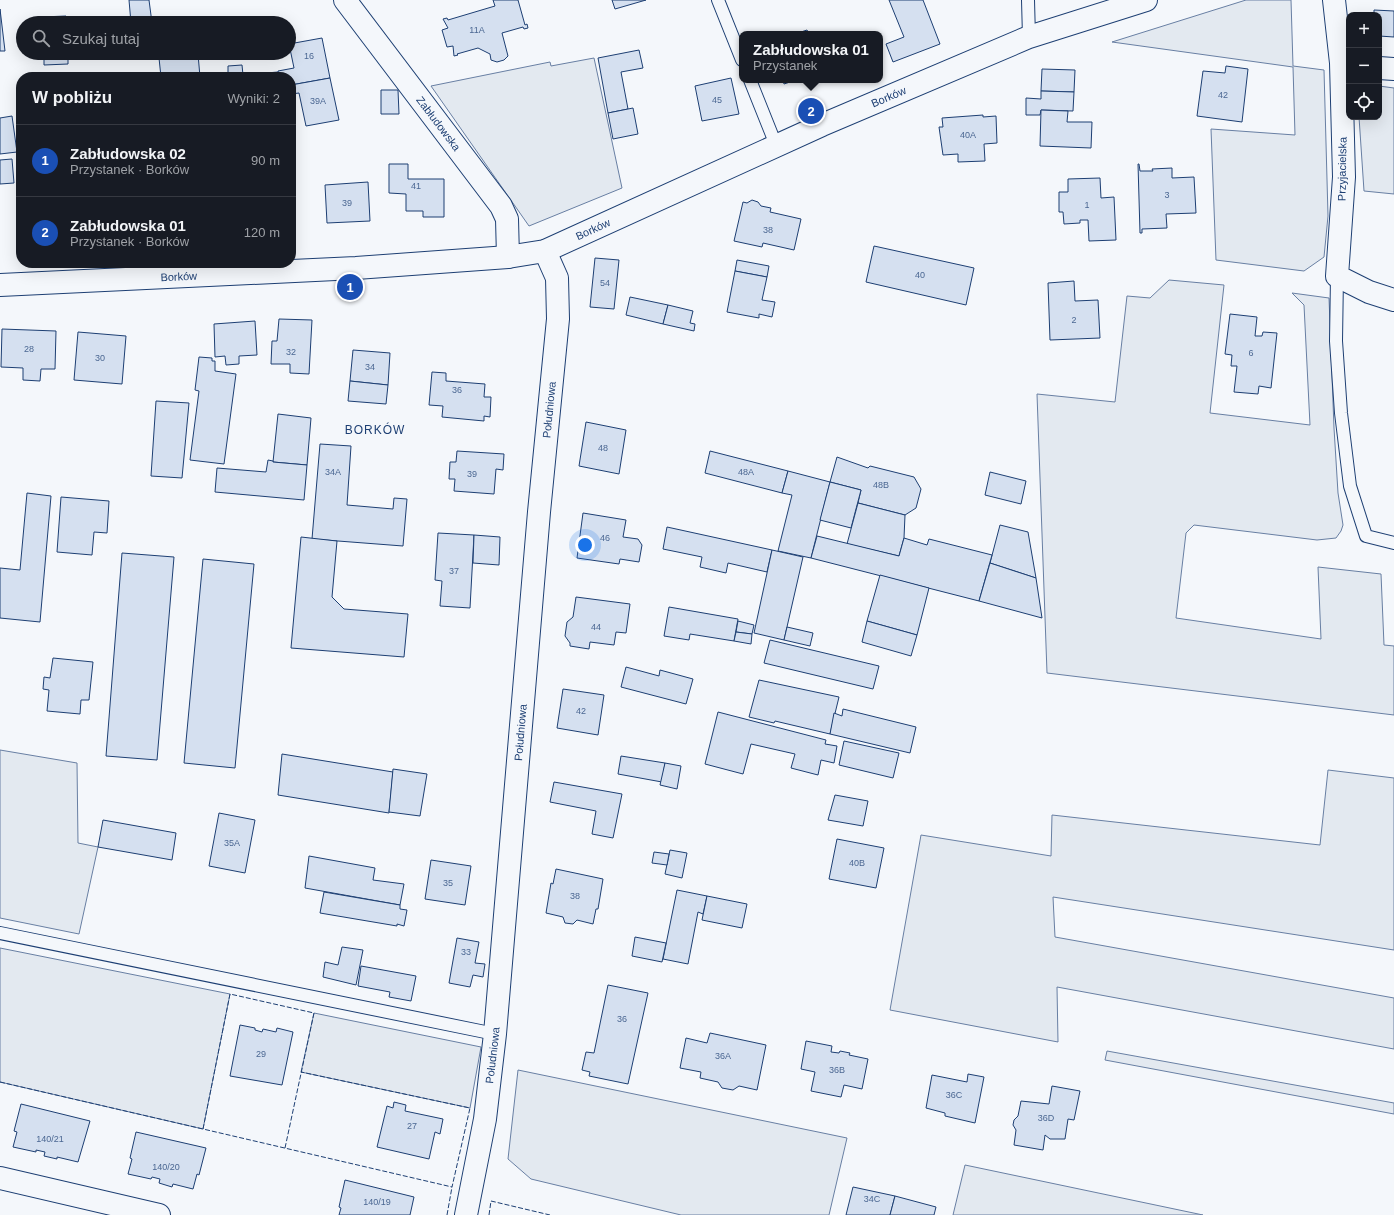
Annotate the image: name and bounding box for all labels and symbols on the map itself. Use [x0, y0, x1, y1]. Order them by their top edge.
house number: 11A [469, 25, 485, 35]
house number: 16 [304, 51, 314, 61]
street label: Borków [869, 84, 908, 109]
house number: 42 [1218, 90, 1228, 100]
street label: Zabłudowska [414, 94, 463, 154]
house number: 45 [712, 95, 722, 105]
house number: 39A [310, 96, 326, 106]
pin: 2 [798, 96, 824, 126]
house number: 40A [960, 130, 976, 140]
street label: Przyjacielska [1335, 136, 1349, 201]
house number: 41 [411, 181, 421, 191]
house number: 3 [1164, 190, 1170, 200]
house number: 39 [342, 198, 352, 208]
house number: 1 [1084, 200, 1090, 210]
street label: Borków [574, 216, 612, 242]
house number: 38 [763, 225, 773, 235]
street label: Borków [160, 270, 197, 283]
house number: 40 [915, 270, 925, 280]
pin: 1 [337, 272, 363, 302]
house number: 54 [600, 278, 610, 288]
house number: 2 [1071, 315, 1077, 325]
house number: 28 [24, 344, 34, 354]
house number: 32 [286, 347, 296, 357]
house number: 6 [1248, 348, 1254, 358]
house number: 30 [95, 353, 105, 363]
house number: 34 [365, 362, 375, 372]
street label: Południowa [540, 380, 558, 439]
house number: 36 [452, 385, 462, 395]
district label: BORKÓW [345, 422, 405, 437]
house number: 48 [598, 443, 608, 453]
house number: 34A [325, 467, 341, 477]
house number: 48A [738, 467, 754, 477]
house number: 39 [467, 469, 477, 479]
house number: 48B [873, 480, 889, 490]
house number: 46 [600, 533, 610, 543]
your location [575, 535, 595, 555]
house number: 37 [449, 566, 459, 576]
house number: 44 [591, 622, 601, 632]
street label: Południowa [512, 703, 529, 761]
house number: 42 [576, 706, 586, 716]
house number: 35A [224, 838, 240, 848]
house number: 40B [849, 858, 865, 868]
house number: 35 [443, 878, 453, 888]
house number: 38 [570, 891, 580, 901]
house number: 33 [461, 947, 471, 957]
house number: 36 [617, 1014, 627, 1024]
street label: Południowa [483, 1026, 502, 1084]
house number: 29 [256, 1049, 266, 1059]
house number: 36A [715, 1051, 731, 1061]
house number: 36B [829, 1065, 845, 1075]
house number: 36C [946, 1090, 963, 1100]
house number: 36D [1038, 1113, 1055, 1123]
house number: 27 [407, 1121, 417, 1131]
house number: 140/21 [36, 1134, 64, 1144]
house number: 140/20 [152, 1162, 180, 1172]
house number: 34C [864, 1194, 881, 1204]
house number: 140/19 [363, 1197, 391, 1207]

